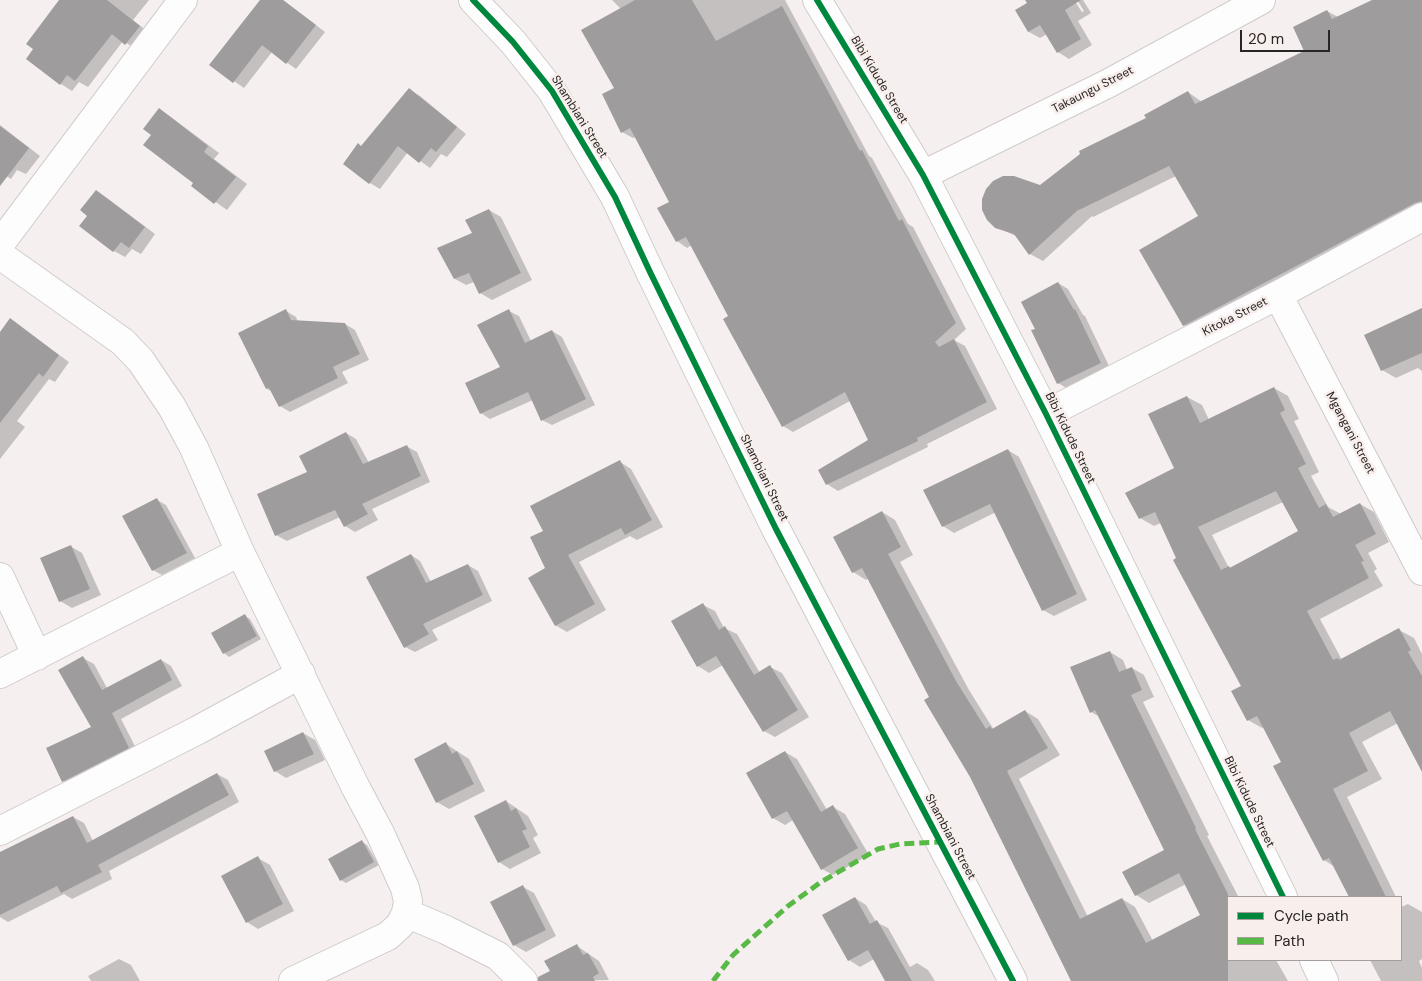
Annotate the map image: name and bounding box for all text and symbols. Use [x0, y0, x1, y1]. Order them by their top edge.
scale bar [1242, 20, 1332, 52]
text: 20 m [1248, 29, 1284, 49]
street label: Bibi Kidude Street [847, 34, 911, 126]
street label: Takaungu Street [1050, 63, 1136, 117]
street label: Shambiani Street [548, 73, 610, 161]
street label: Kitoka Street [1200, 294, 1270, 340]
street label: Bibi Kidude Street [1042, 390, 1098, 486]
street label: Mgangani Street [1322, 390, 1378, 476]
street label: Shambiani Street [737, 432, 791, 524]
street label: Bibi Kidude Street [1221, 754, 1277, 850]
street label: Shambiani Street [921, 792, 979, 882]
legend [1227, 896, 1402, 961]
text: Cycle path [1274, 906, 1349, 926]
text: Path [1274, 931, 1305, 951]

